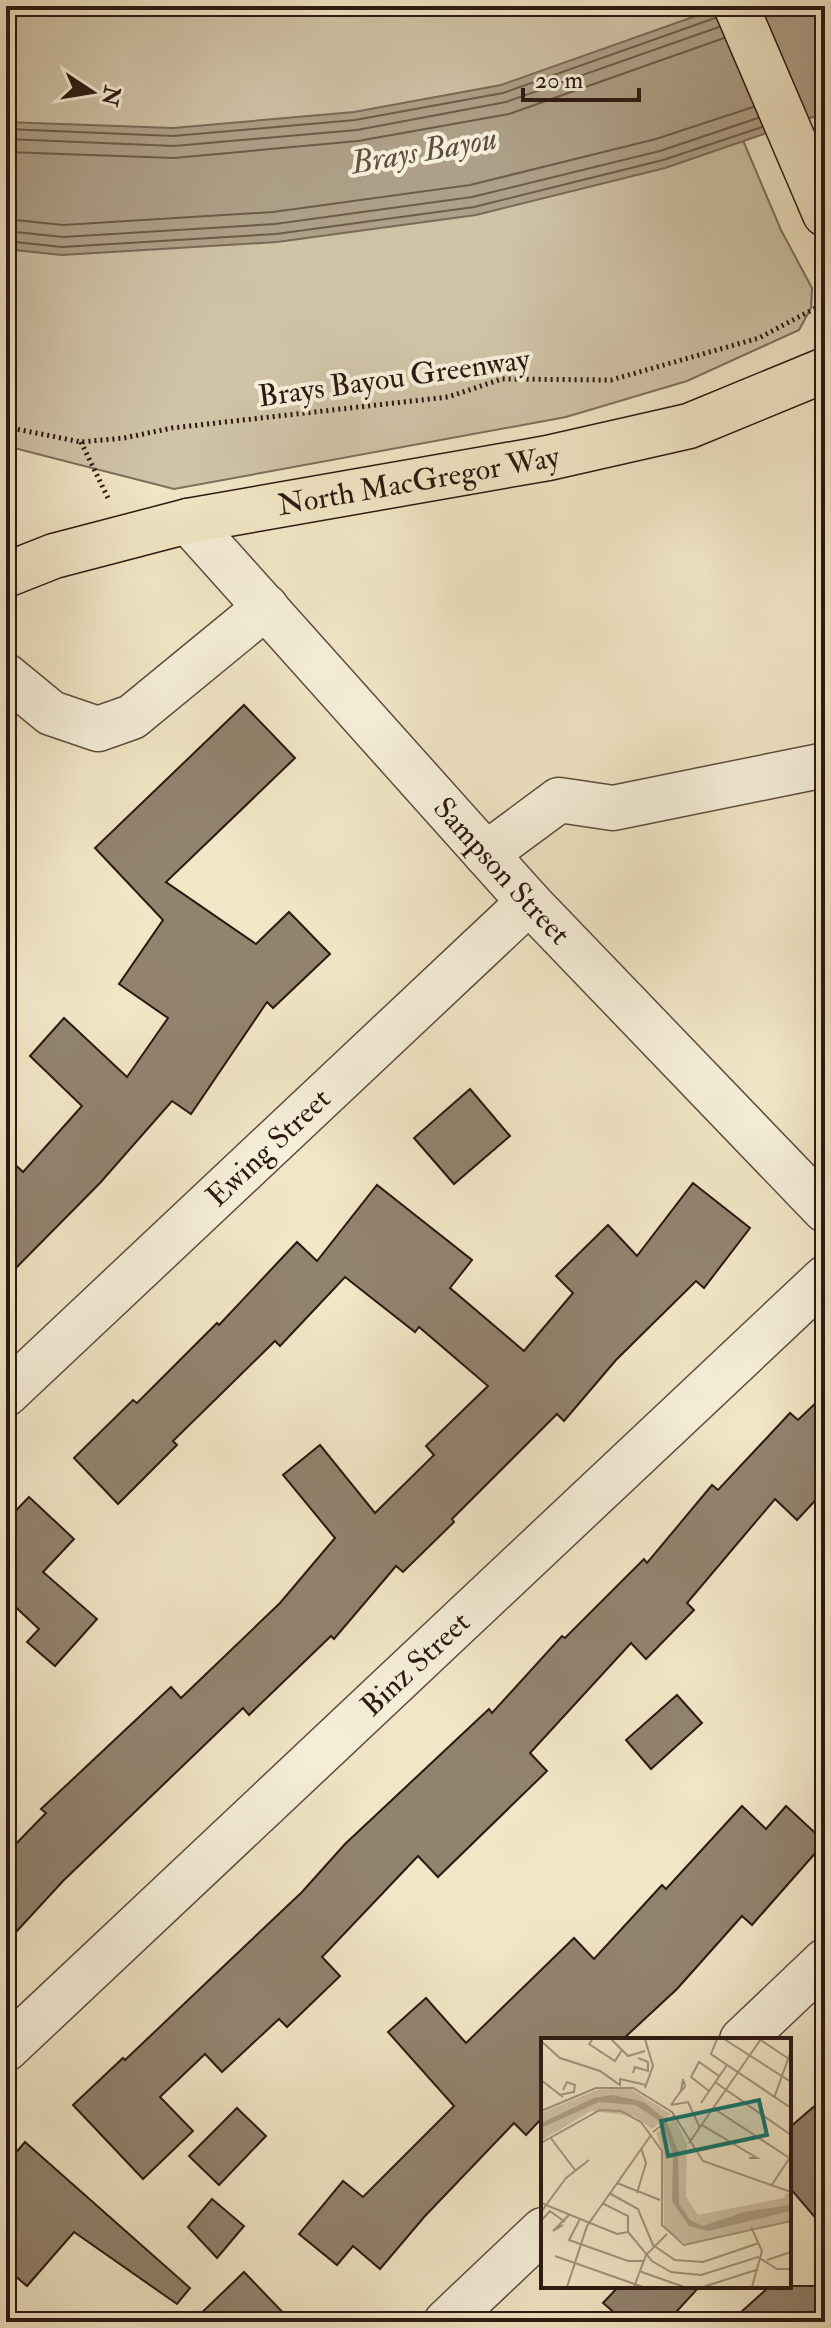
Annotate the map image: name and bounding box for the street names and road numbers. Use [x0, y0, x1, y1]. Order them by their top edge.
street label: Brays Bayou Greenway [256, 341, 533, 415]
street label: North MacGregor Way [275, 437, 564, 524]
street label: Sampson Street [426, 789, 578, 952]
street label: Ewing Street [198, 1080, 338, 1214]
street label: Binz Street [353, 1603, 478, 1724]

